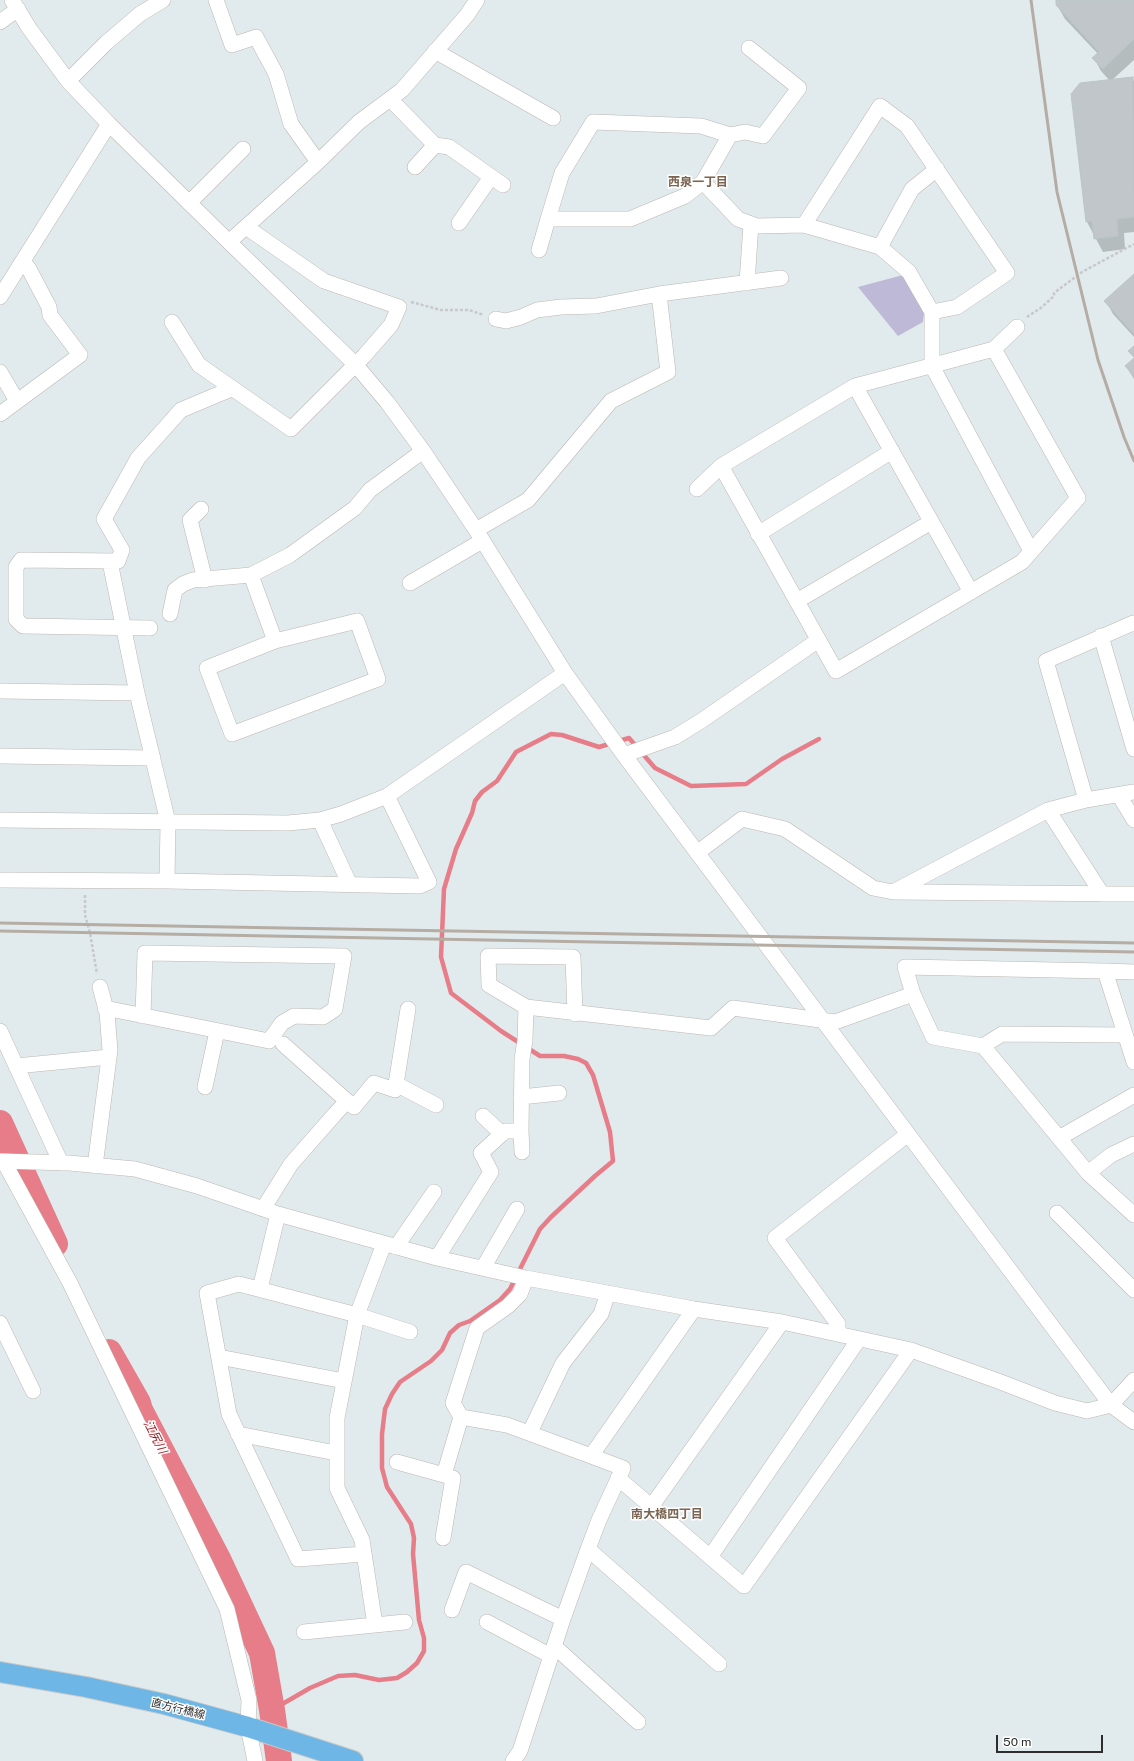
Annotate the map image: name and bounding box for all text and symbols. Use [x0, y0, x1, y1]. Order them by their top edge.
district label: 西泉一丁目 [668, 175, 728, 189]
water label: 江尻川 [140, 1418, 170, 1456]
district label: 南大橋四丁目 [631, 1507, 703, 1521]
street label: 直方行橋線 [150, 1696, 206, 1722]
scale bar [998, 1727, 1105, 1753]
text: 50 m [1003, 1735, 1031, 1749]

